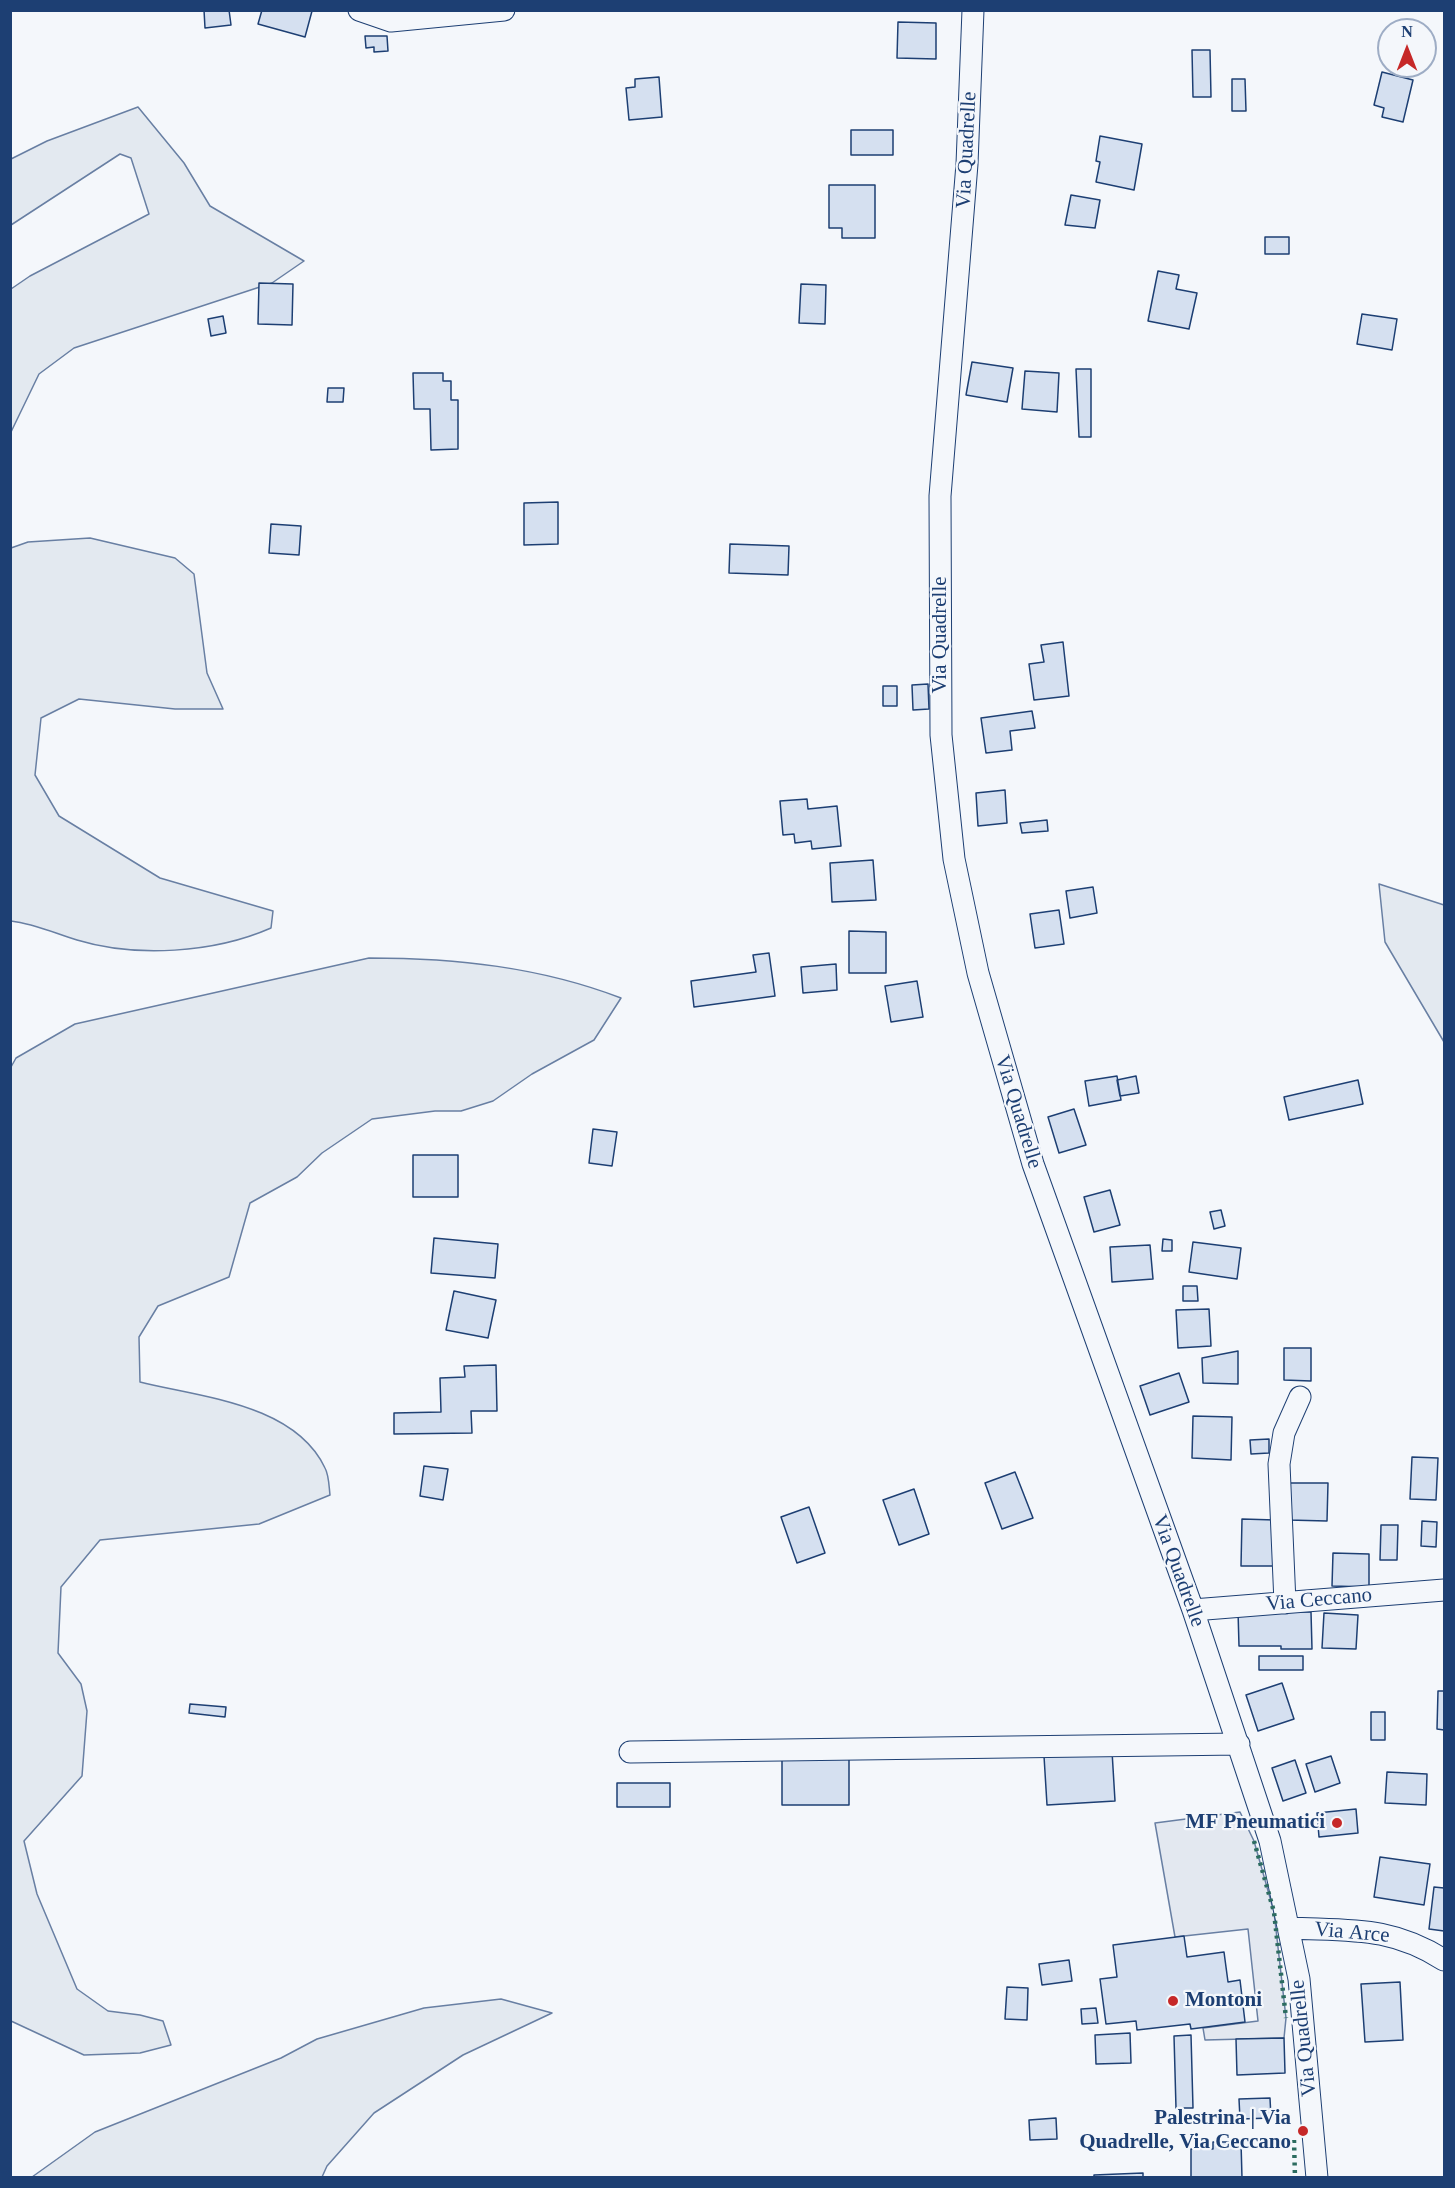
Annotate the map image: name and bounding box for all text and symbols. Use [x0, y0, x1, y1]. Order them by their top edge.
north arrow [1377, 18, 1437, 78]
text: N [1401, 23, 1413, 40]
street label: Via Quadrelle [951, 91, 983, 209]
street label: Via Quadrelle [927, 576, 953, 694]
street label: Via Quadrelle [989, 1052, 1047, 1172]
street label: Via Quadrelle [1146, 1512, 1210, 1630]
street label: Via Ceccano [1265, 1583, 1373, 1617]
place label: MF Pneumatici [1186, 1810, 1325, 1836]
marker: MF Pneumatici [1330, 1816, 1344, 1830]
street label: Via Arce [1313, 1917, 1391, 1949]
street label: Via Quadrelle [1285, 1978, 1323, 2098]
place label: Montoni [1185, 1988, 1262, 2014]
marker: Montoni [1166, 1994, 1180, 2008]
place label: Palestrina | Via Quadrelle, Via Ceccano [1079, 2106, 1291, 2156]
marker: Palestrina | Via Quadrelle, Via Ceccano [1296, 2124, 1310, 2138]

